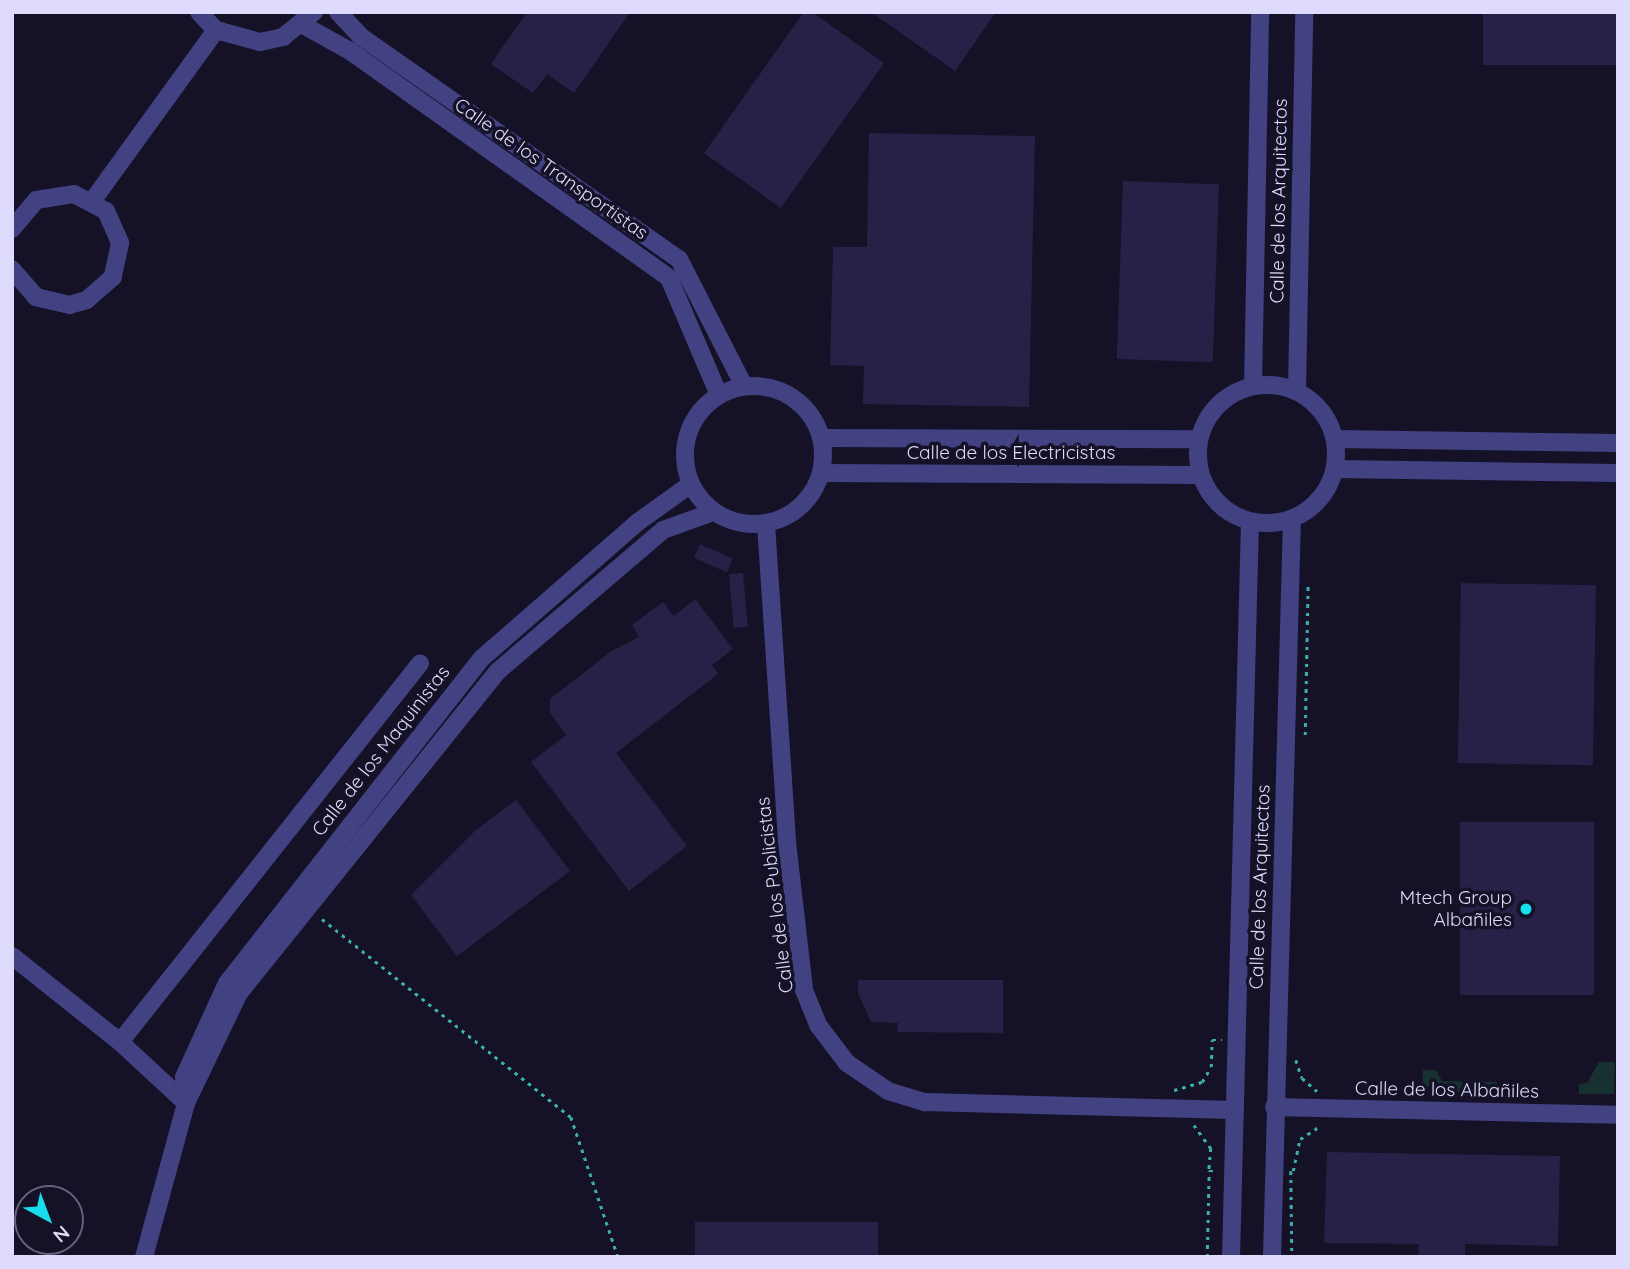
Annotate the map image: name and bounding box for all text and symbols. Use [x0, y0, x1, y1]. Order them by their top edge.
street label: Calle de los Transportistas [450, 93, 652, 245]
street label: Calle de los Arquitectos [1266, 98, 1292, 304]
street label: Calle de los Electricistas [907, 442, 1115, 464]
street label: Calle de los Maquinistas [307, 661, 455, 841]
street label: Calle de los Arquitectos [1245, 784, 1275, 990]
street label: Calle de los Publicistas [752, 796, 798, 994]
place label: Mtech Group Albañiles [1399, 887, 1512, 931]
marker: Mtech Group Albañiles [1518, 901, 1534, 917]
street label: Calle de los Albañiles [1355, 1077, 1539, 1103]
north arrow [14, 1185, 84, 1255]
text: N [48, 1221, 75, 1248]

